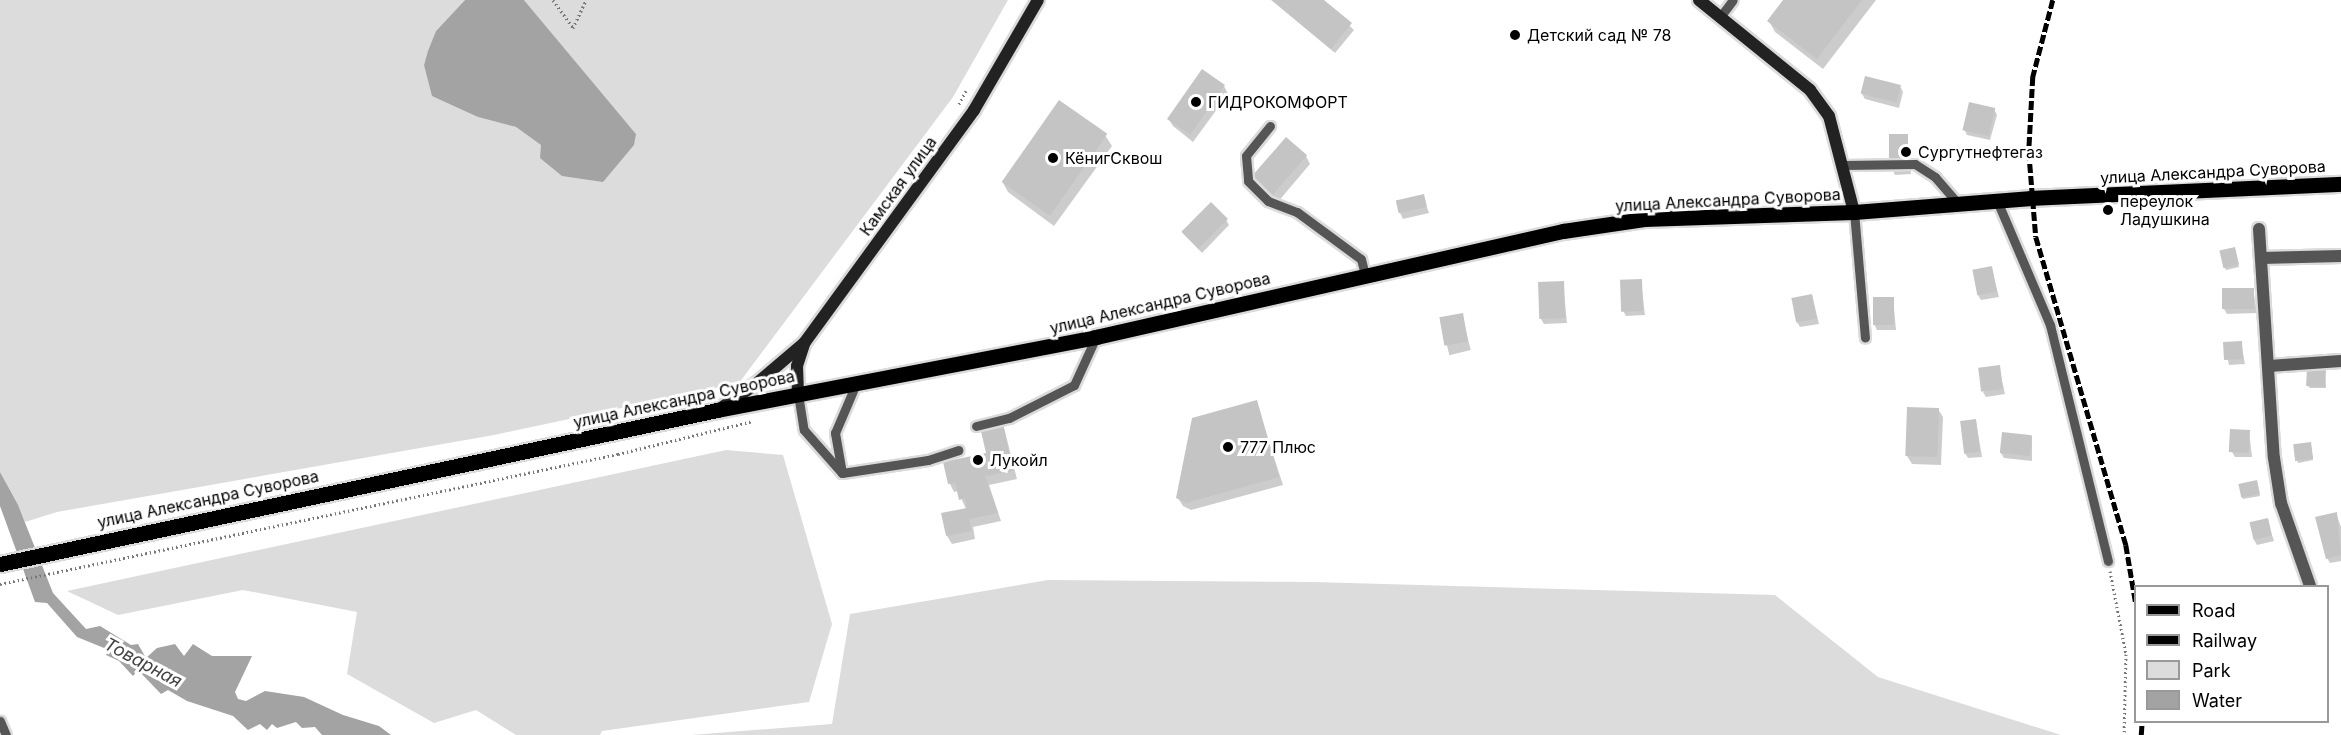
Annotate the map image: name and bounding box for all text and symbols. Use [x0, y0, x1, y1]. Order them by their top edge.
place label: Детский сад № 78 [1527, 25, 1671, 45]
marker: Детский сад № 78 [1508, 28, 1522, 42]
place label: ГИДРОКОМФОРТ [1208, 92, 1348, 112]
marker: ГИДРОКОМФОРТ [1189, 95, 1203, 109]
street label: Камская улица [856, 133, 940, 239]
place label: Сургутнефтегаз [1918, 142, 2043, 162]
marker: Сургутнефтегаз [1899, 145, 1913, 159]
place label: КёнигСквош [1065, 148, 1162, 168]
marker: КёнигСквош [1046, 151, 1060, 165]
street label: улица Александра Суворова [2100, 157, 2326, 187]
street label: улица Александра Суворова [1615, 185, 1841, 215]
place label: переулок Ладушкина [2120, 191, 2210, 229]
marker: переулок Ладушкина [2101, 203, 2115, 217]
street label: улица Александра Суворова [1048, 268, 1272, 338]
street label: улица Александра Суворова [572, 366, 796, 432]
place label: 777 Плюс [1240, 437, 1316, 457]
marker: 777 Плюс [1221, 440, 1235, 454]
place label: Лукойл [990, 450, 1048, 470]
marker: Лукойл [971, 453, 985, 467]
street label: улица Александра Суворова [96, 466, 320, 532]
legend [2134, 585, 2329, 723]
text: Road [2192, 600, 2235, 621]
text: Railway [2192, 630, 2257, 651]
water label: Товарная [100, 634, 186, 692]
text: Park [2192, 660, 2231, 681]
text: Water [2192, 690, 2242, 711]

